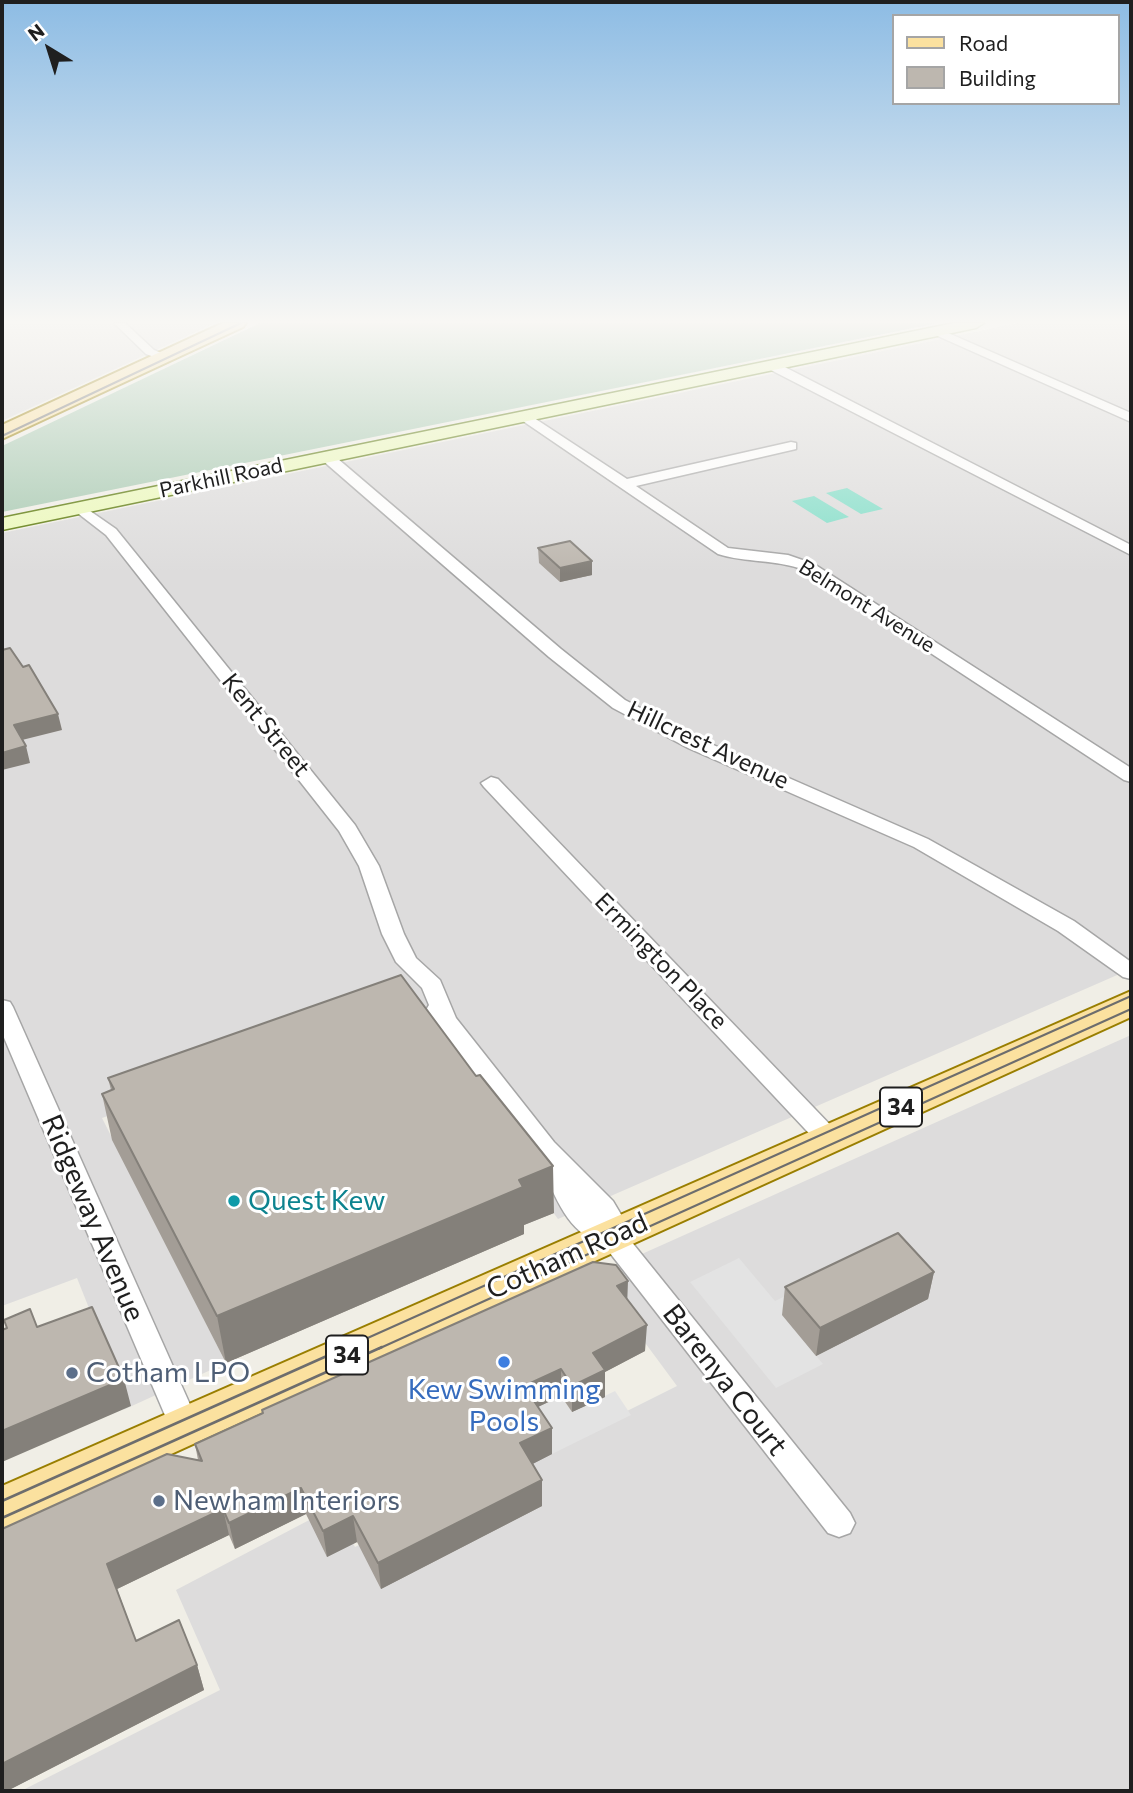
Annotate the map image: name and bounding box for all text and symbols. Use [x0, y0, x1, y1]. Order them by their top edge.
north arrow [14, 14, 84, 84]
legend [892, 14, 1119, 105]
text: N [23, 19, 48, 46]
text: Road [959, 30, 1008, 55]
text: Building [959, 65, 1036, 90]
street label: Parkhill Road [157, 453, 285, 503]
street label: Belmont Avenue [794, 554, 940, 658]
street label: Kent Street [216, 668, 316, 782]
street label: Hillcrest Avenue [622, 695, 794, 795]
street label: Ermington Place [589, 887, 733, 1035]
road number: 34 [880, 1088, 922, 1126]
street label: Ridgeway Avenue [34, 1110, 152, 1326]
place label: Quest Kew [248, 1184, 385, 1218]
marker: Quest Kew [226, 1193, 242, 1209]
street label: Cotham Road [481, 1205, 653, 1307]
street label: Barenya Court [656, 1298, 794, 1462]
road number: 34 [326, 1336, 368, 1374]
marker: Kew Swimming Pools [496, 1354, 512, 1370]
place label: Cotham LPO [86, 1356, 250, 1390]
marker: Cotham LPO [64, 1365, 80, 1381]
place label: Kew Swimming Pools [408, 1373, 600, 1439]
place label: Newham Interiors [173, 1484, 400, 1518]
marker: Newham Interiors [151, 1493, 167, 1509]

